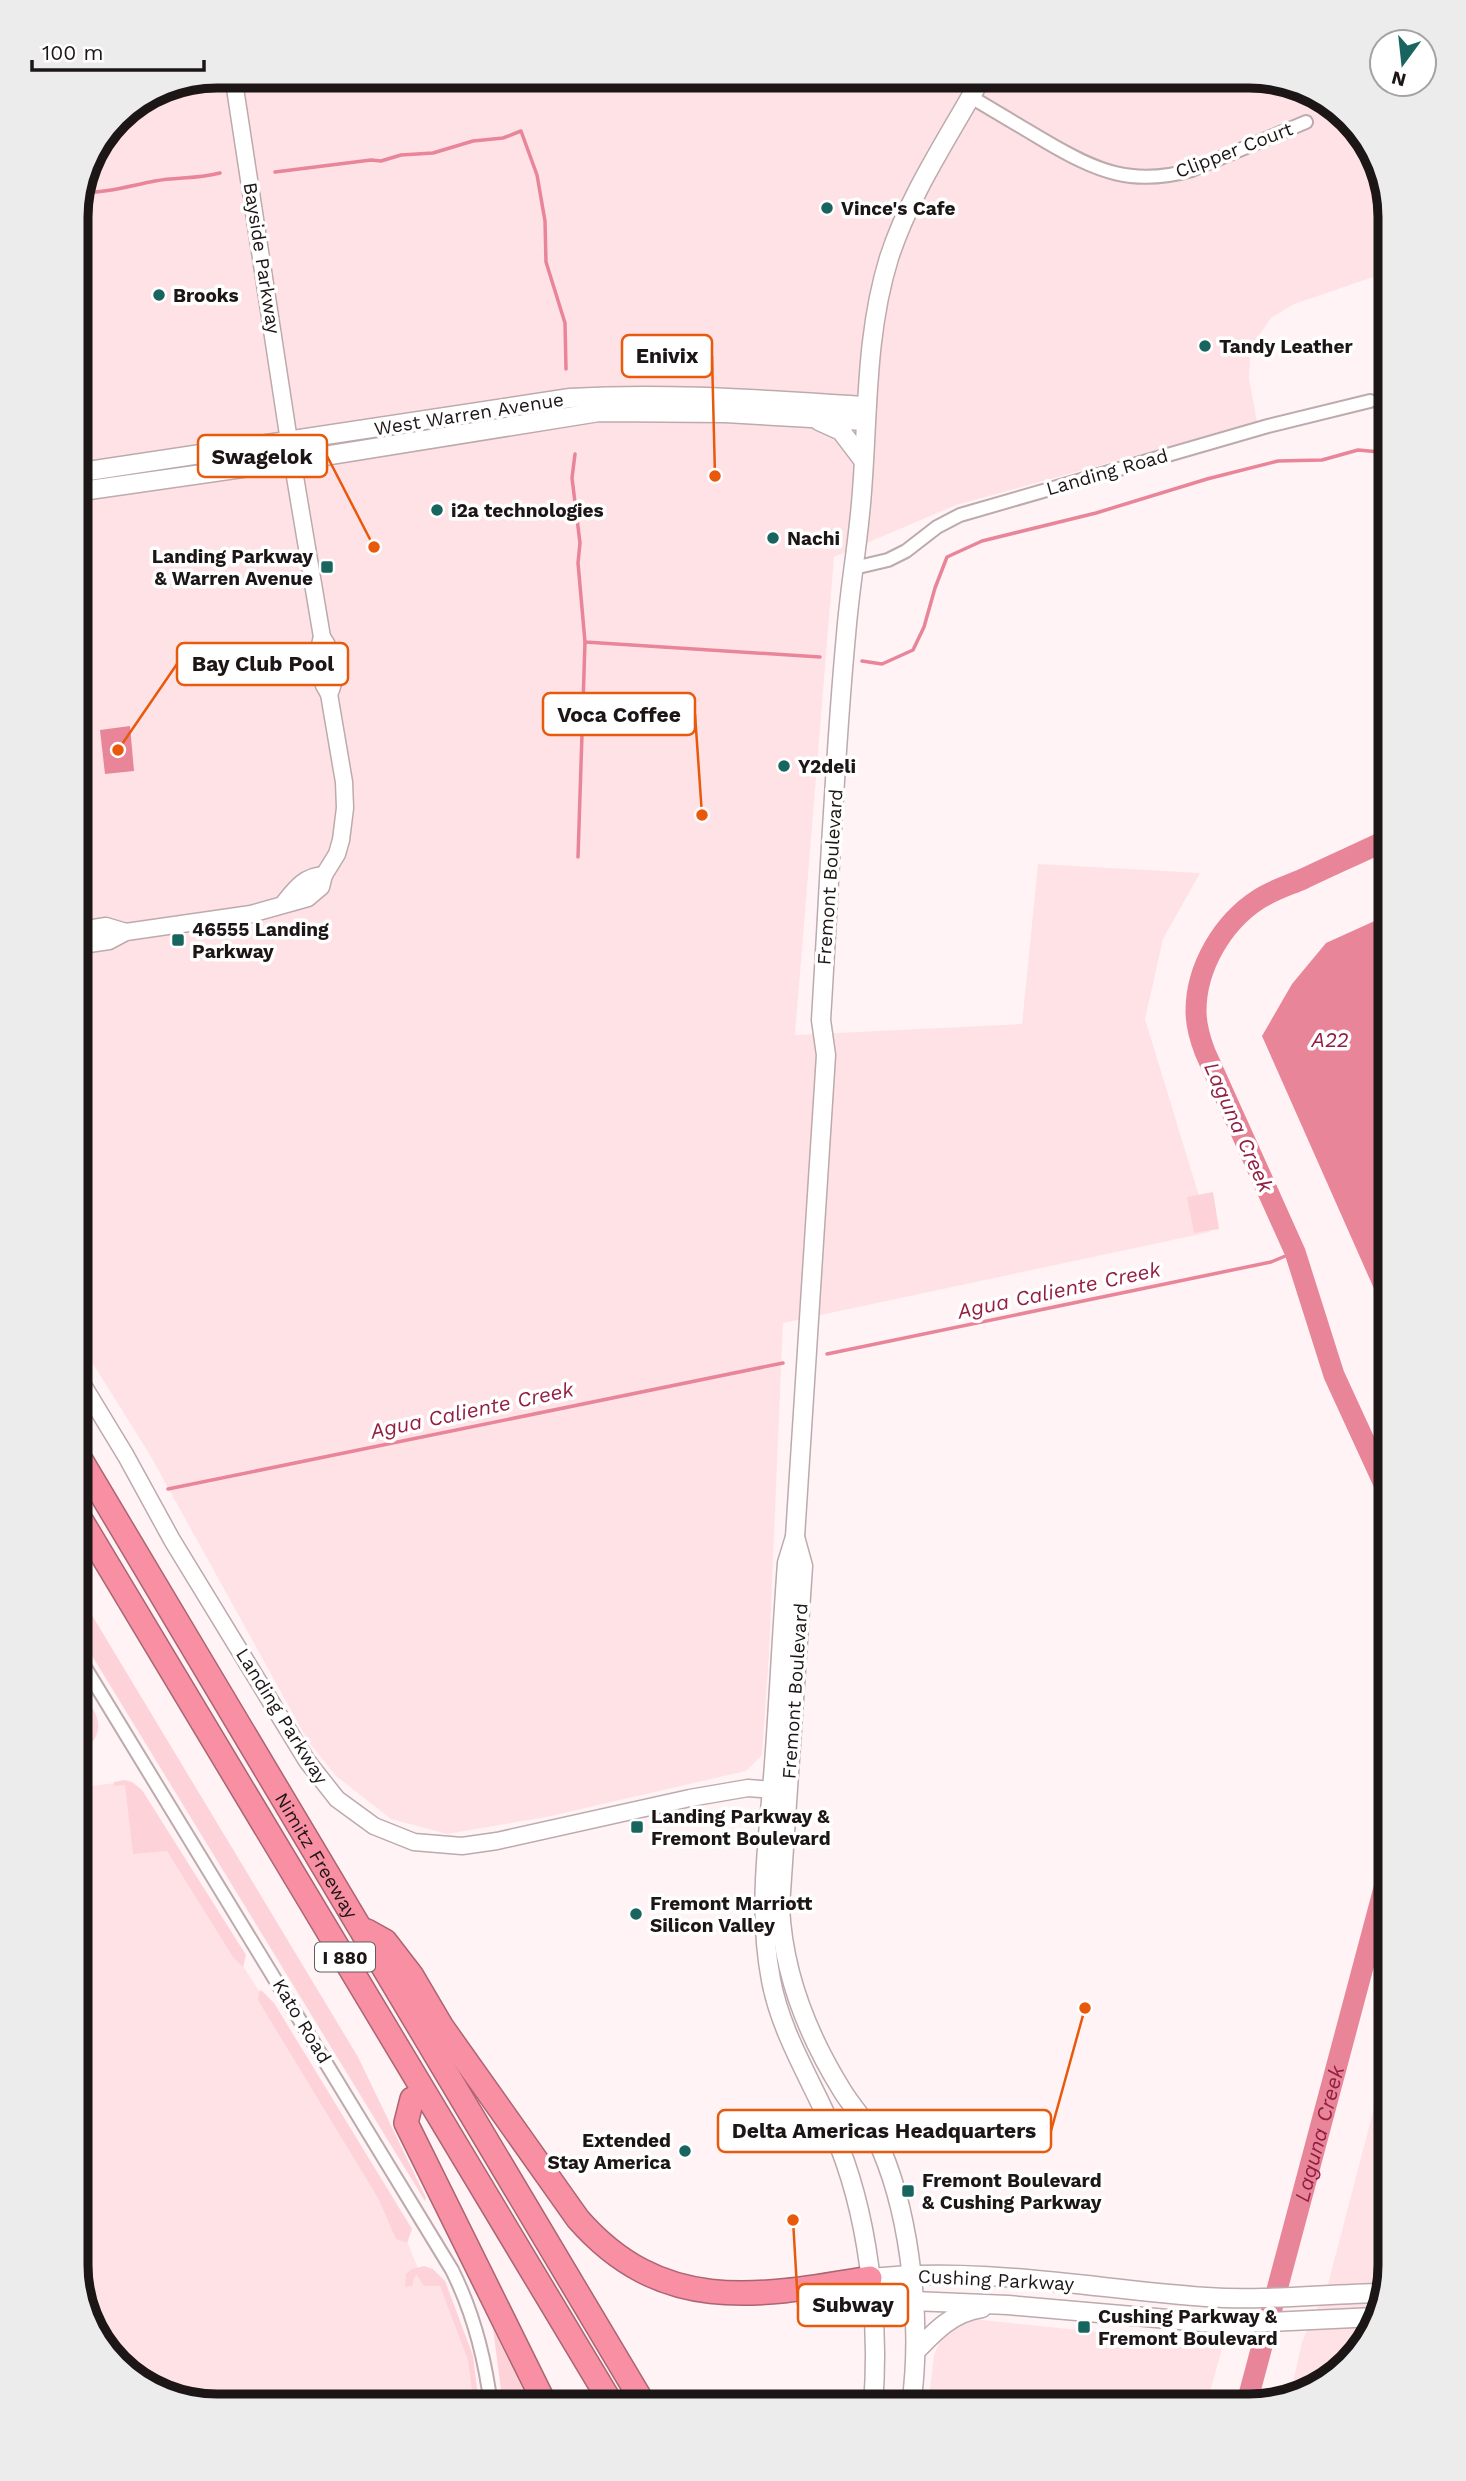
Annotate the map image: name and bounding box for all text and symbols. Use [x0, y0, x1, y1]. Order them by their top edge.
scale bar [32, 28, 203, 72]
north arrow [1368, 28, 1438, 98]
text: 100 m [42, 40, 104, 65]
text: N [1389, 66, 1409, 92]
street label: Clipper Court [1172, 117, 1296, 183]
street label: Bayside Parkway [239, 181, 285, 336]
place label: Vince's Cafe [841, 197, 956, 220]
marker: Vince's Cafe [819, 200, 835, 216]
place label: Brooks [173, 284, 239, 307]
marker: Brooks [151, 287, 167, 303]
callout: Enivix [622, 335, 712, 377]
place label: Tandy Leather [1219, 335, 1353, 358]
marker: Tandy Leather [1197, 338, 1213, 354]
text: Enivix [636, 343, 699, 368]
street label: West Warren Avenue [373, 388, 565, 440]
callout: Swagelok [198, 435, 327, 477]
text: Swagelok [211, 444, 313, 469]
street label: Landing Road [1043, 444, 1171, 500]
place label: i2a technologies [451, 499, 604, 522]
marker: i2a technologies [429, 502, 445, 518]
place label: Nachi [787, 527, 840, 550]
marker: Nachi [765, 530, 781, 546]
place label: Landing Parkway & Warren Avenue [152, 545, 313, 590]
marker: Landing Parkway & Warren Avenue [319, 559, 335, 575]
callout: Bay Club Pool [177, 643, 348, 685]
text: Bay Club Pool [192, 651, 334, 676]
callout: Voca Coffee [543, 693, 695, 735]
text: Voca Coffee [557, 702, 681, 727]
place label: Y2deli [798, 755, 856, 778]
marker: Y2deli [776, 758, 792, 774]
street label: Fremont Boulevard [812, 788, 848, 966]
place label: 46555 Landing Parkway [192, 918, 329, 963]
marker: 46555 Landing Parkway [170, 932, 186, 948]
water label: A22 [1310, 1027, 1349, 1052]
water label: Laguna Creek [1199, 1058, 1279, 1197]
water label: Agua Caliente Creek [954, 1256, 1163, 1324]
water label: Agua Caliente Creek [367, 1376, 576, 1444]
street label: Fremont Boulevard [777, 1602, 813, 1780]
street label: Landing Parkway [231, 1644, 333, 1788]
street label: Nimitz Freeway [270, 1788, 363, 1923]
place label: Landing Parkway & Fremont Boulevard [651, 1805, 831, 1850]
marker: Landing Parkway & Fremont Boulevard [629, 1819, 645, 1835]
place label: Fremont Marriott Silicon Valley [650, 1892, 813, 1937]
marker: Fremont Marriott Silicon Valley [628, 1906, 644, 1922]
road number: I 880 [315, 1942, 375, 1971]
street label: Kato Road [268, 1974, 336, 2068]
water label: Laguna Creek [1289, 2062, 1349, 2204]
callout: Delta Americas Headquarters [718, 2110, 1051, 2152]
text: Delta Americas Headquarters [732, 2118, 1036, 2143]
place label: Extended Stay America [547, 2129, 671, 2174]
marker: Extended Stay America [677, 2143, 693, 2159]
place label: Fremont Boulevard & Cushing Parkway [922, 2169, 1102, 2214]
marker: Fremont Boulevard & Cushing Parkway [900, 2183, 916, 2199]
street label: Cushing Parkway [917, 2264, 1075, 2296]
callout: Subway [798, 2284, 908, 2326]
text: Subway [812, 2292, 894, 2317]
place label: Cushing Parkway & Fremont Boulevard [1098, 2305, 1278, 2350]
marker: Cushing Parkway & Fremont Boulevard [1076, 2319, 1092, 2335]

